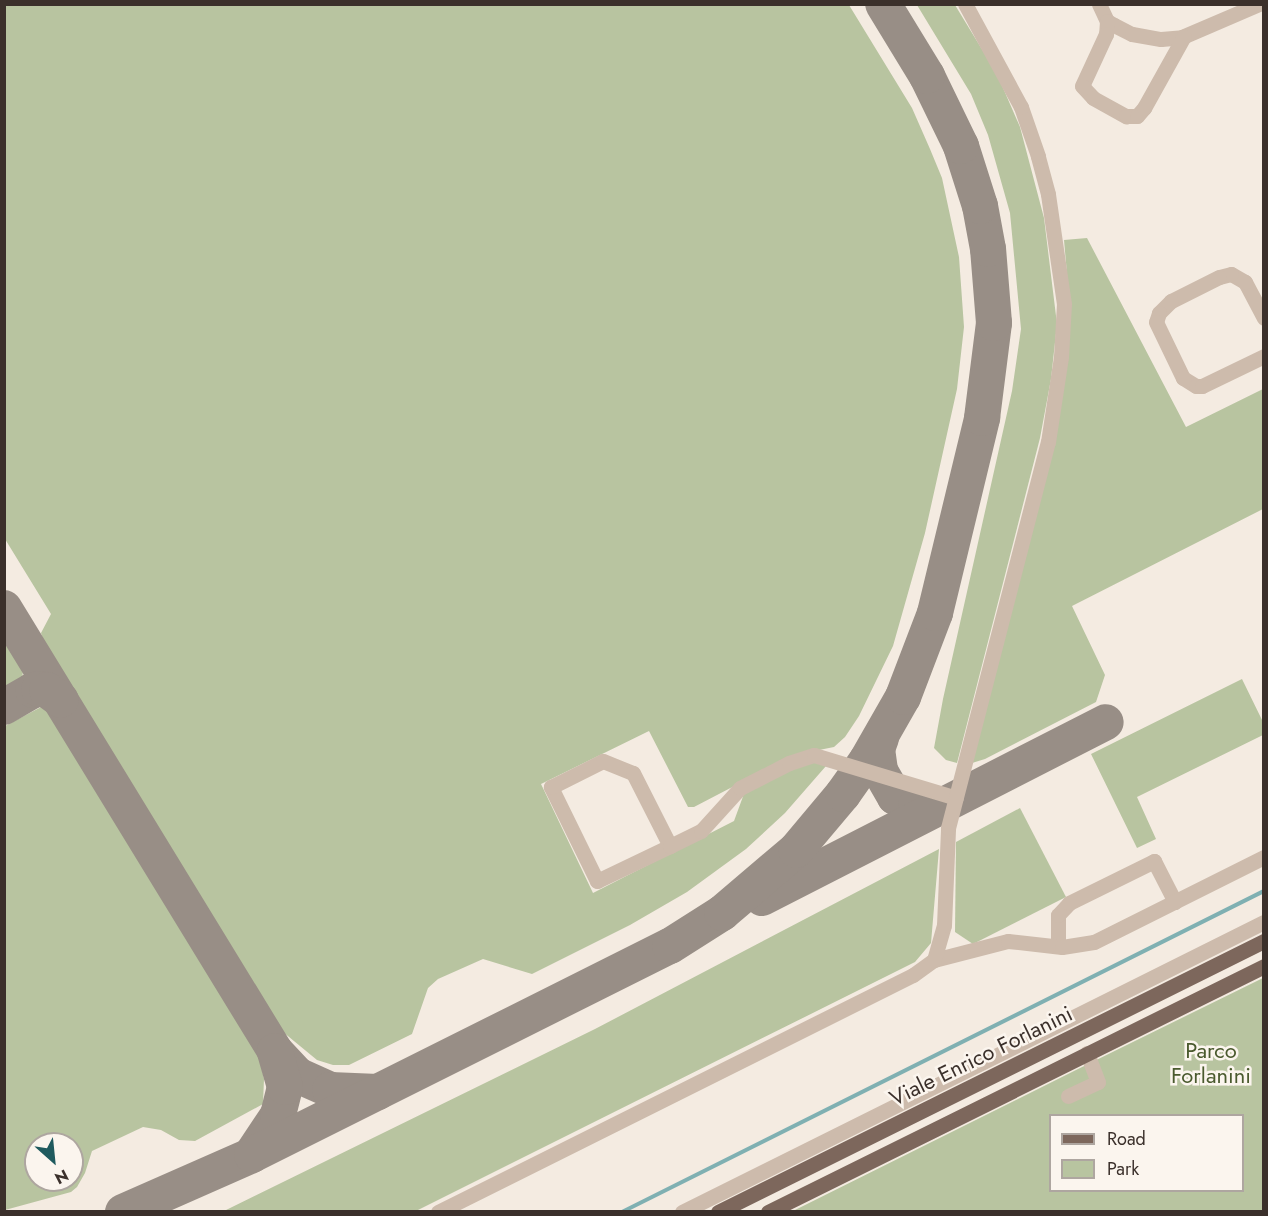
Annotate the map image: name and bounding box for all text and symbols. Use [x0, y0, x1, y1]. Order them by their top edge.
street label: Viale Enrico Forlanini [885, 1000, 1077, 1112]
park label: Parco Forlanini [1171, 1037, 1251, 1088]
legend [1049, 1114, 1244, 1192]
text: Road [1107, 1126, 1146, 1152]
north arrow [24, 1132, 84, 1192]
text: Park [1107, 1156, 1139, 1182]
text: N [51, 1164, 72, 1190]

